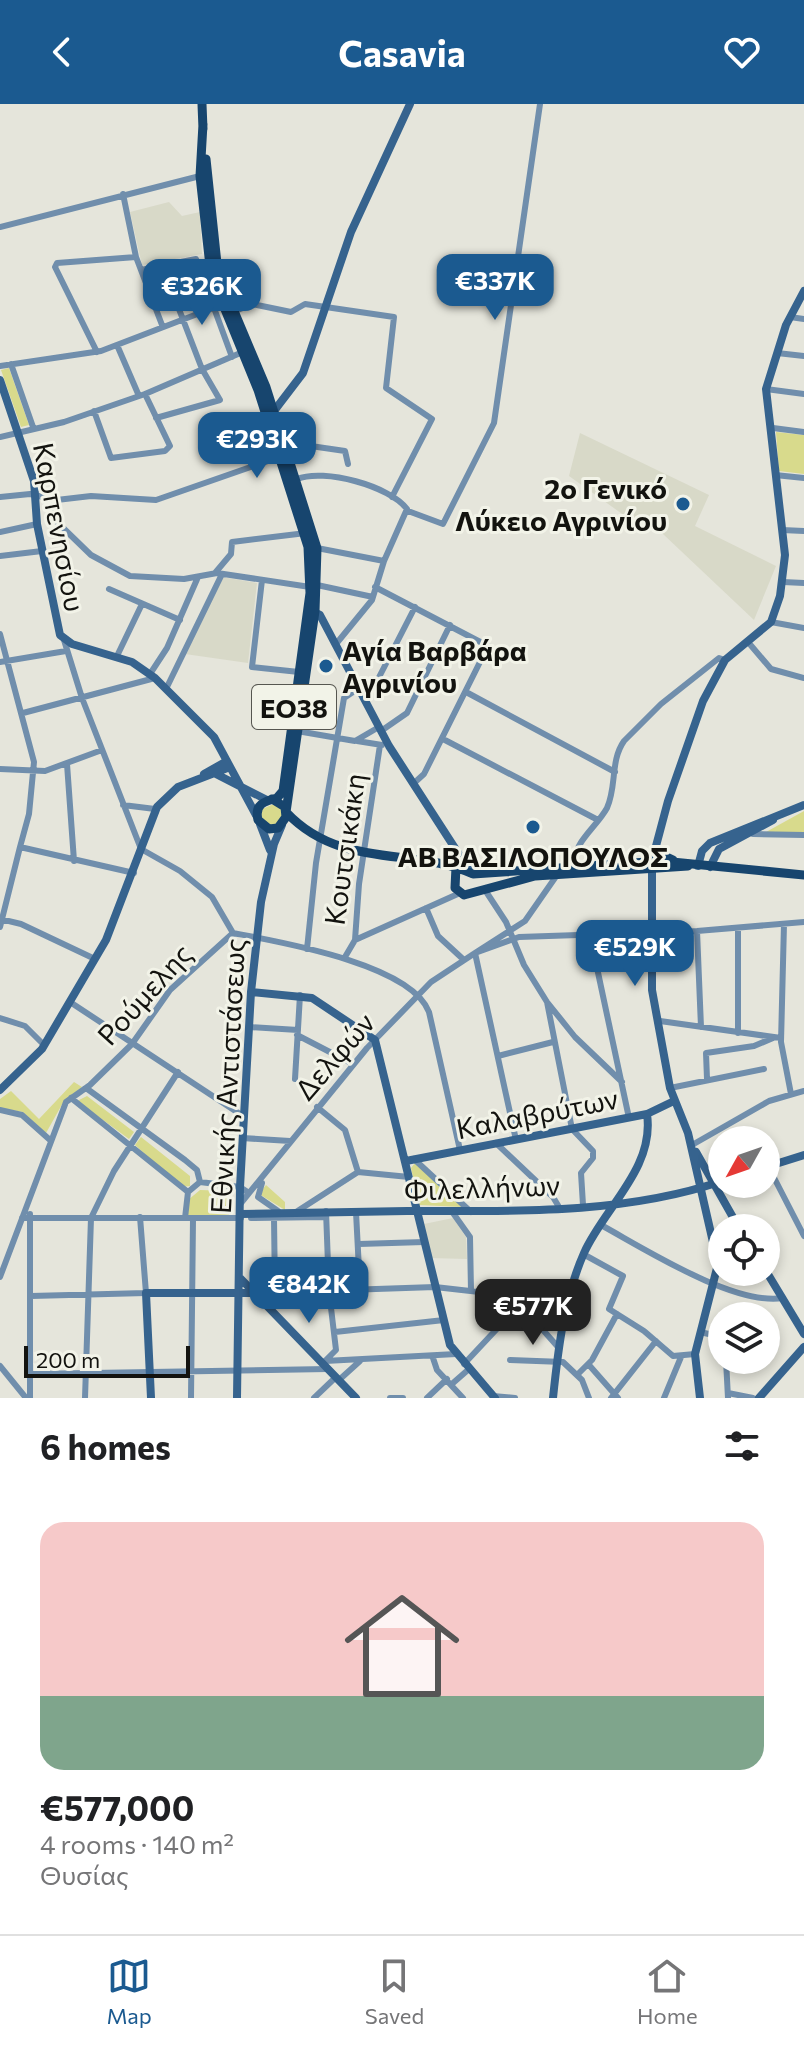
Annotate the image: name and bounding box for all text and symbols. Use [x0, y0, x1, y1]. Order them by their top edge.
icon: back [40, 30, 84, 74]
text: Casavia [338, 30, 466, 74]
icon: heart [720, 30, 764, 74]
pin: €337K [439, 254, 551, 322]
pin: €326K [146, 259, 258, 327]
text: €337K [455, 264, 535, 295]
text: €326K [161, 269, 243, 300]
pin: €293K [201, 412, 313, 480]
text: €293K [216, 422, 298, 453]
street label: Καρπενησίου [27, 440, 93, 614]
place label: 2ο Γενικό Λύκειο Αγρινίου [455, 471, 667, 537]
marker: 2ο Γενικό Λύκειο Αγρινίου [674, 495, 692, 513]
place label: Αγία Βαρβάρα Αγρινίου [342, 633, 527, 699]
marker: Αγία Βαρβάρα Αγρινίου [317, 657, 335, 675]
road number: ΕΟ38 [252, 685, 336, 729]
street label: Κουτσικάκη [317, 771, 371, 927]
marker: ΑΒ ΒΑΣΙΛΟΠΟΥΛΟΣ [524, 818, 542, 836]
place label: ΑΒ ΒΑΣΙΛΟΠΟΥΛΟΣ [398, 839, 668, 873]
pin: €529K [579, 920, 691, 988]
text: €529K [594, 930, 676, 961]
street label: Ρούμελης [90, 936, 198, 1052]
street label: Εθνικής Αντιστάσεως [203, 937, 251, 1215]
street label: Δελφών [287, 1006, 381, 1106]
street label: Καλαβρύτων [453, 1081, 621, 1145]
north arrow [708, 1126, 780, 1198]
map controls [708, 1126, 780, 1374]
street label: Φιλελλήνων [403, 1167, 561, 1207]
button: locate [708, 1214, 780, 1286]
pin: €842K [253, 1257, 365, 1325]
text: €842K [267, 1267, 351, 1298]
pin: €577K [477, 1279, 589, 1347]
text: €577K [493, 1289, 573, 1320]
button: layers [708, 1302, 780, 1374]
scale bar [24, 1342, 190, 1378]
text: 200 m [36, 1346, 100, 1373]
icon: filters [720, 1424, 764, 1468]
text: 6 homes [40, 1425, 171, 1467]
icon: home [330, 1574, 474, 1718]
text: €577,000 [40, 1786, 194, 1828]
text: 4 rooms · 140 m² [40, 1828, 234, 1859]
text: Θυσίας [40, 1859, 129, 1890]
tab: Map [106, 1954, 152, 2029]
tab: Saved [365, 1954, 424, 2029]
tab: Home [637, 1954, 698, 2029]

